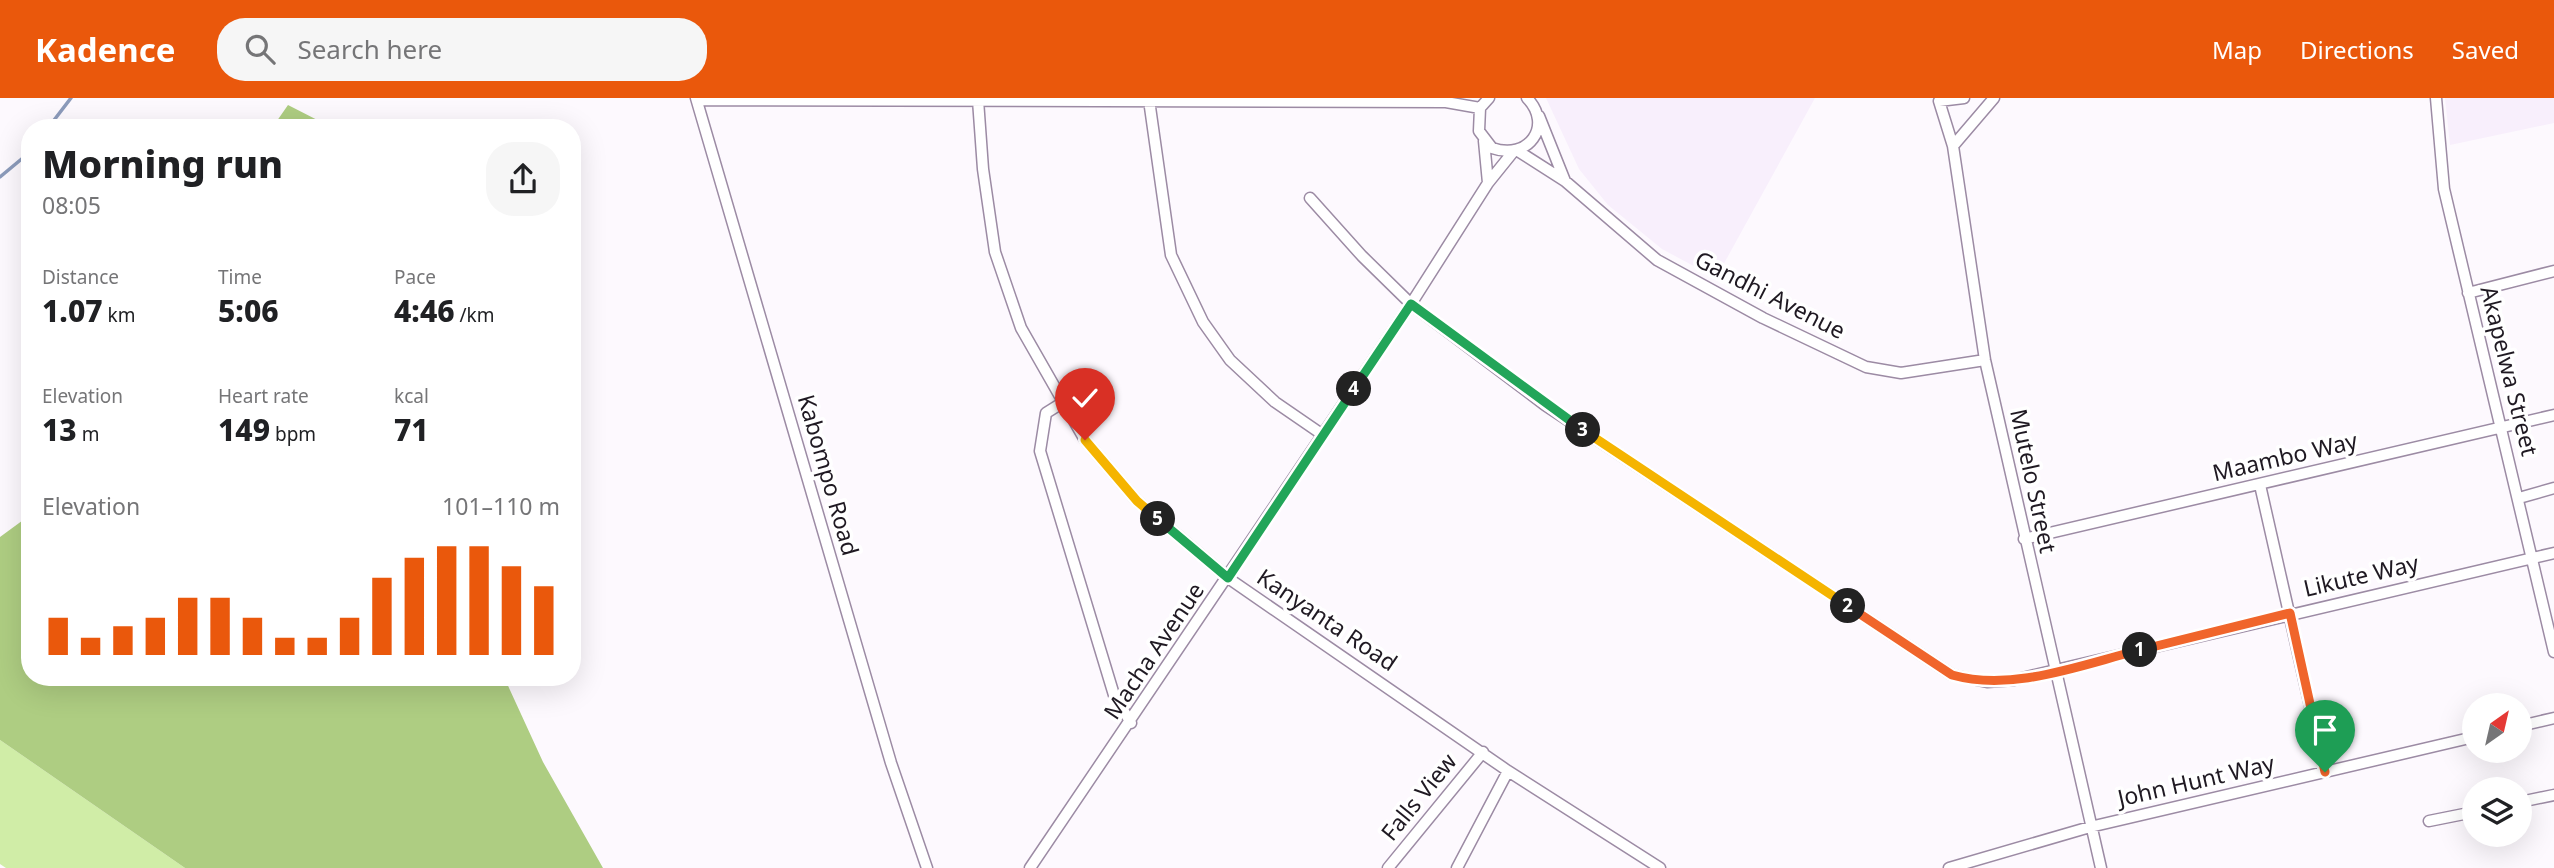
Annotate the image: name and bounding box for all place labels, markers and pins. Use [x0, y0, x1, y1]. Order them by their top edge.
pin [1055, 368, 1115, 440]
pin: 4 [1336, 372, 1372, 406]
pin: 3 [1566, 412, 1600, 448]
pin: 5 [1140, 502, 1176, 536]
pin: 2 [1830, 588, 1866, 624]
pin: 1 [2122, 632, 2158, 668]
pin [2295, 700, 2355, 772]

